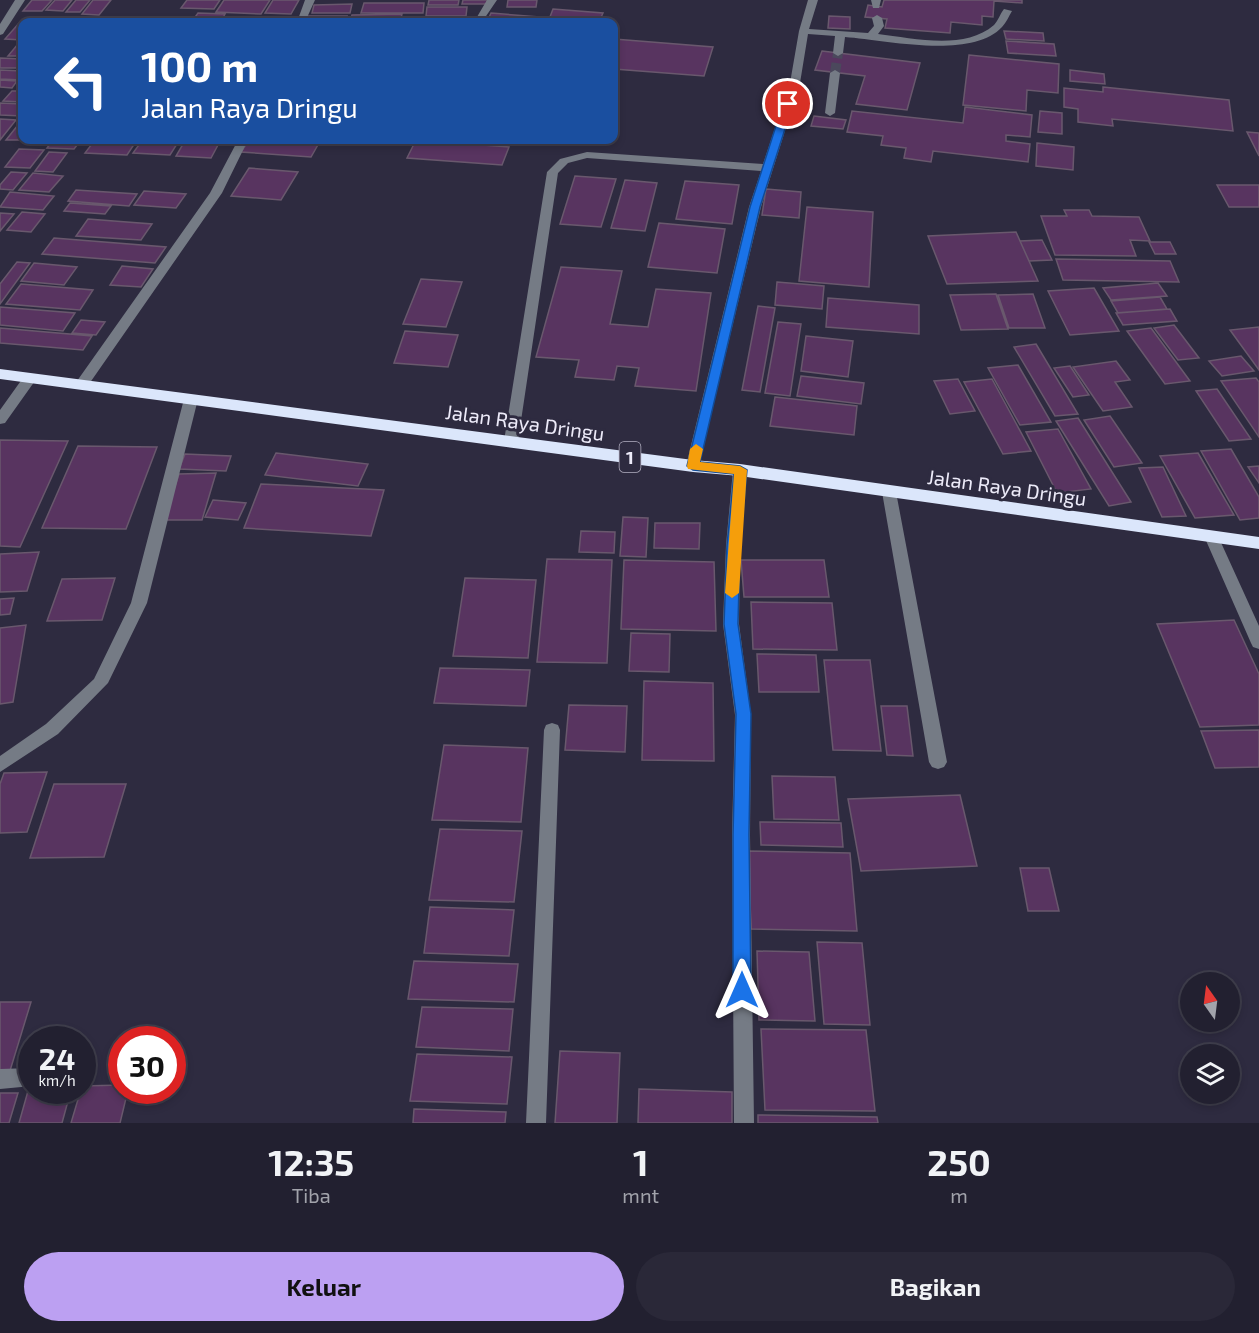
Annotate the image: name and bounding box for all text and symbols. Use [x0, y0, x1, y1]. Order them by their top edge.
text: 100 m [141, 40, 258, 90]
icon: left [42, 42, 120, 120]
pin [762, 78, 813, 129]
icon: arrive [771, 87, 804, 120]
text: Jalan Raya Dringu [141, 91, 358, 123]
street label: Jalan Raya Dringu [444, 399, 606, 445]
road number: 1 [620, 442, 640, 472]
street label: Jalan Raya Dringu [926, 464, 1088, 510]
position arrow [710, 958, 774, 1022]
north arrow [1180, 972, 1240, 1032]
map controls [1180, 972, 1240, 1104]
speed limit sign: 30 [108, 1026, 186, 1104]
text: 24 [39, 1040, 75, 1076]
button: layers [1180, 1044, 1240, 1104]
text: km/h [38, 1071, 76, 1089]
text: 12:35 [268, 1140, 354, 1183]
text: 1 [633, 1140, 649, 1183]
text: 250 [927, 1140, 991, 1183]
text: Tiba [292, 1183, 331, 1207]
text: mnt [622, 1183, 659, 1207]
text: m [950, 1183, 968, 1207]
button: Keluar [24, 1252, 624, 1321]
button: Bagikan [636, 1252, 1235, 1321]

